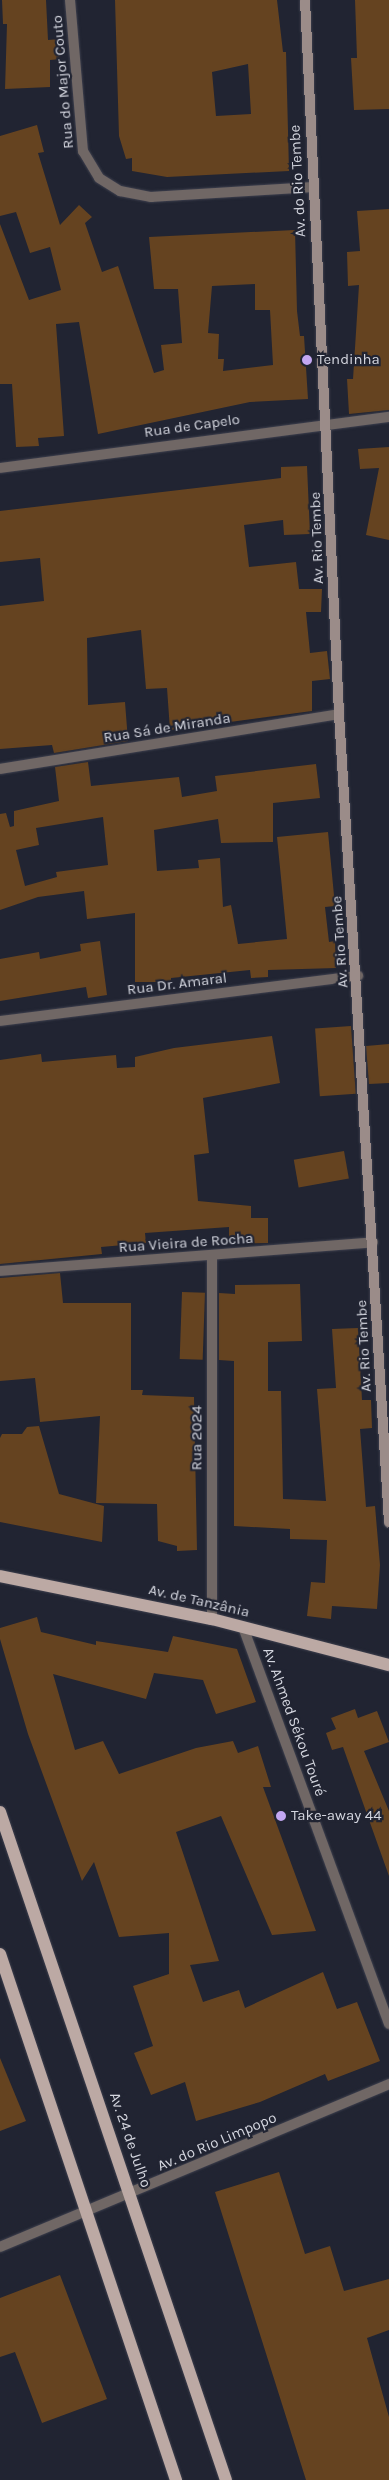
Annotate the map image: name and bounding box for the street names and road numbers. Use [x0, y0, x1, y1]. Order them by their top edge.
street label: Rua do Major Couto [48, 15, 78, 149]
street label: Av. do Rio Tembe [286, 124, 310, 238]
street label: Rua de Capelo [143, 410, 241, 442]
street label: Av. Rio Tembe [306, 492, 328, 584]
street label: Rua Sá de Miranda [102, 709, 232, 747]
street label: Av. Rio Tembe [328, 895, 352, 989]
street label: Rua Dr. Amaral [126, 969, 228, 999]
street label: Rua Vieira de Rocha [118, 1229, 254, 1257]
street label: Av. Rio Tembe [353, 1299, 375, 1393]
street label: Rua 2024 [188, 1406, 206, 1470]
street label: Av. de Tanzânia [147, 1581, 251, 1621]
street label: Av. Ahmed Sékou Touré [259, 1645, 329, 1799]
street label: Av. 24 de Julho [105, 2090, 155, 2190]
street label: Av. do Rio Limpopo [155, 2109, 279, 2175]

